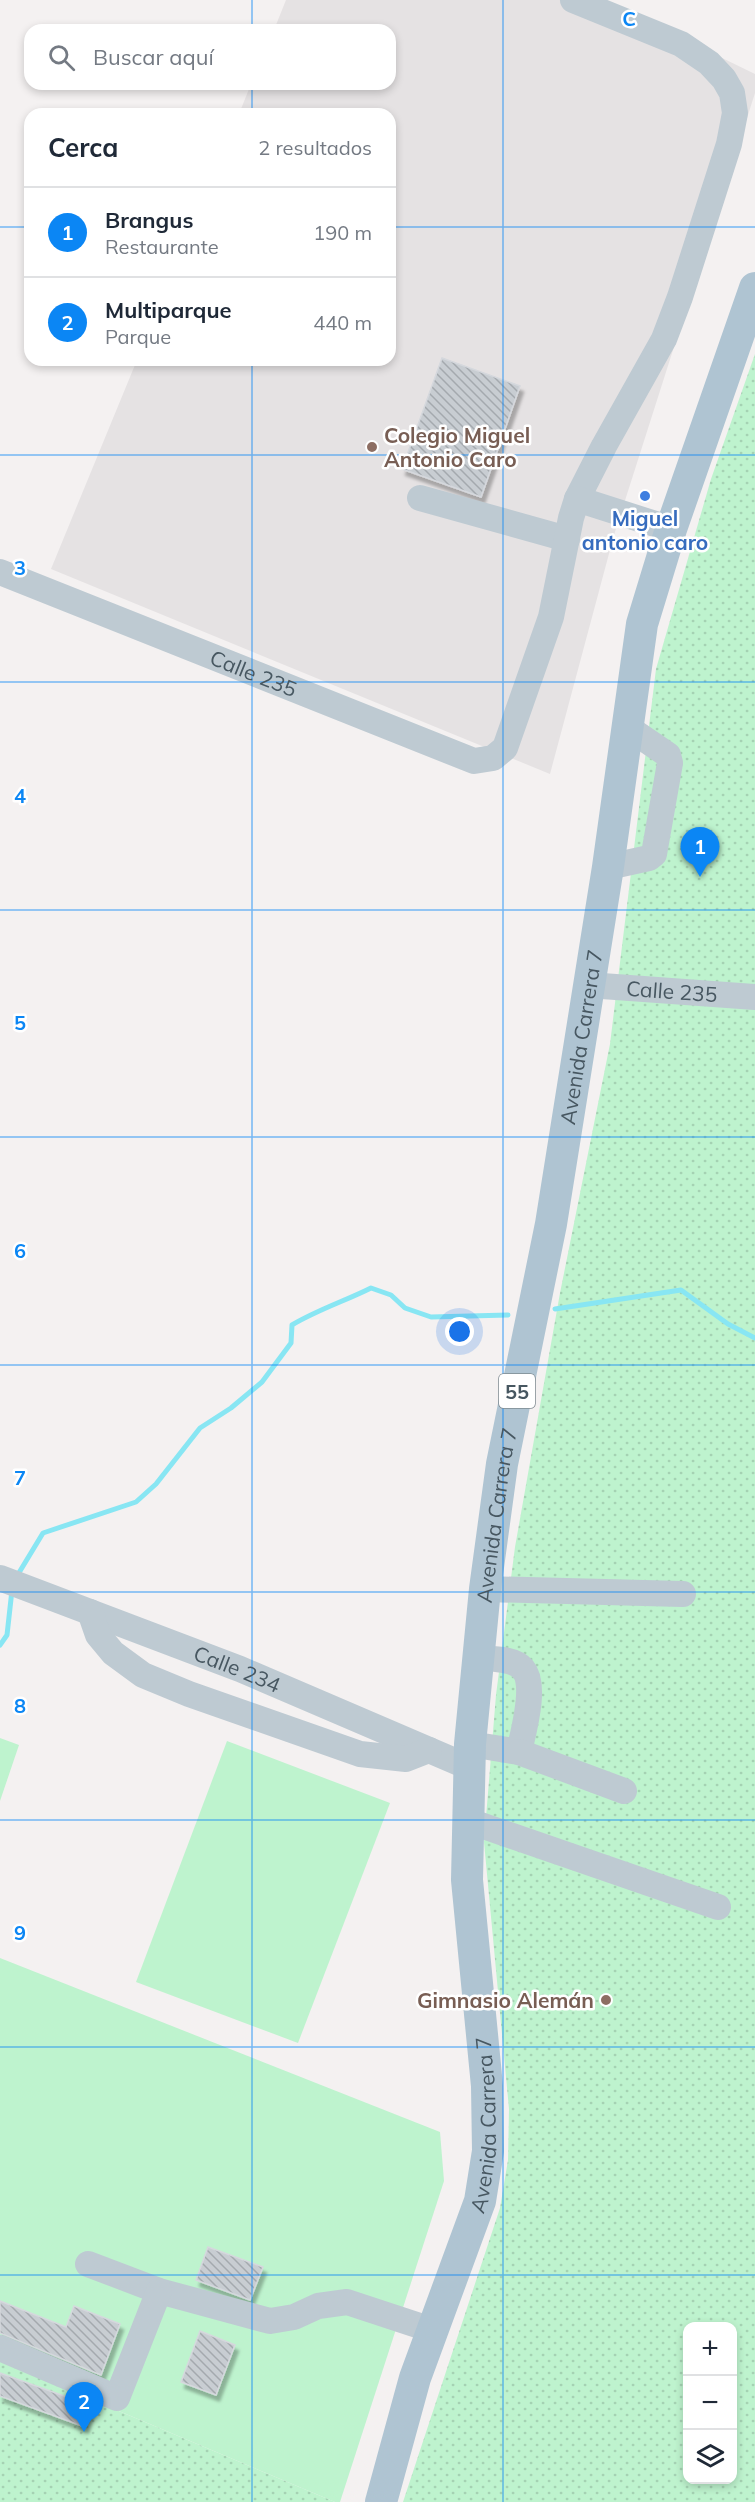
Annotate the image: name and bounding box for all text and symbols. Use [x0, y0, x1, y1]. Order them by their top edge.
text: C [622, 6, 636, 31]
search box [24, 24, 396, 90]
icon: search [45, 41, 78, 74]
text: Buscar aquí [93, 43, 214, 71]
text: Cerca [48, 131, 118, 164]
text: 2 resultados [258, 135, 372, 160]
text: Brangus [105, 206, 193, 234]
text: 1 [62, 220, 74, 245]
text: 190 m [313, 220, 372, 245]
text: Restaurante [105, 234, 219, 259]
text: Multiparque [105, 296, 232, 324]
text: 2 [62, 310, 74, 335]
text: 440 m [313, 310, 372, 335]
text: Parque [105, 324, 171, 349]
place label: Colegio Miguel Antonio Caro [384, 422, 530, 472]
marker: Colegio Miguel Antonio Caro [365, 440, 379, 454]
marker: Miguel antonio caro [638, 489, 652, 503]
place label: Miguel antonio caro [582, 505, 708, 555]
text: 3 [14, 555, 26, 580]
street label: Calle 235 [206, 644, 301, 702]
text: 4 [14, 783, 26, 808]
pin: 1 [680, 828, 720, 877]
street label: Avenida Carrera 7 [554, 948, 608, 1126]
street label: Calle 235 [625, 975, 718, 1007]
text: 5 [14, 1010, 26, 1035]
text: 6 [14, 1238, 26, 1263]
your location [445, 1317, 474, 1346]
road number: 55 [499, 1374, 535, 1408]
street label: Avenida Carrera 7 [471, 1425, 522, 1604]
text: 7 [14, 1465, 26, 1490]
street label: Calle 234 [190, 1640, 285, 1698]
text: 8 [14, 1693, 26, 1718]
text: 9 [14, 1920, 26, 1945]
place label: Gimnasio Alemán [417, 1987, 594, 2013]
marker: Gimnasio Alemán [599, 1993, 613, 2007]
street label: Avenida Carrera 7 [464, 2035, 502, 2216]
map controls [683, 2322, 737, 2484]
button: + [683, 2322, 737, 2376]
button: − [683, 2376, 737, 2430]
pin: 2 [64, 2382, 104, 2432]
button: layers [683, 2430, 737, 2484]

